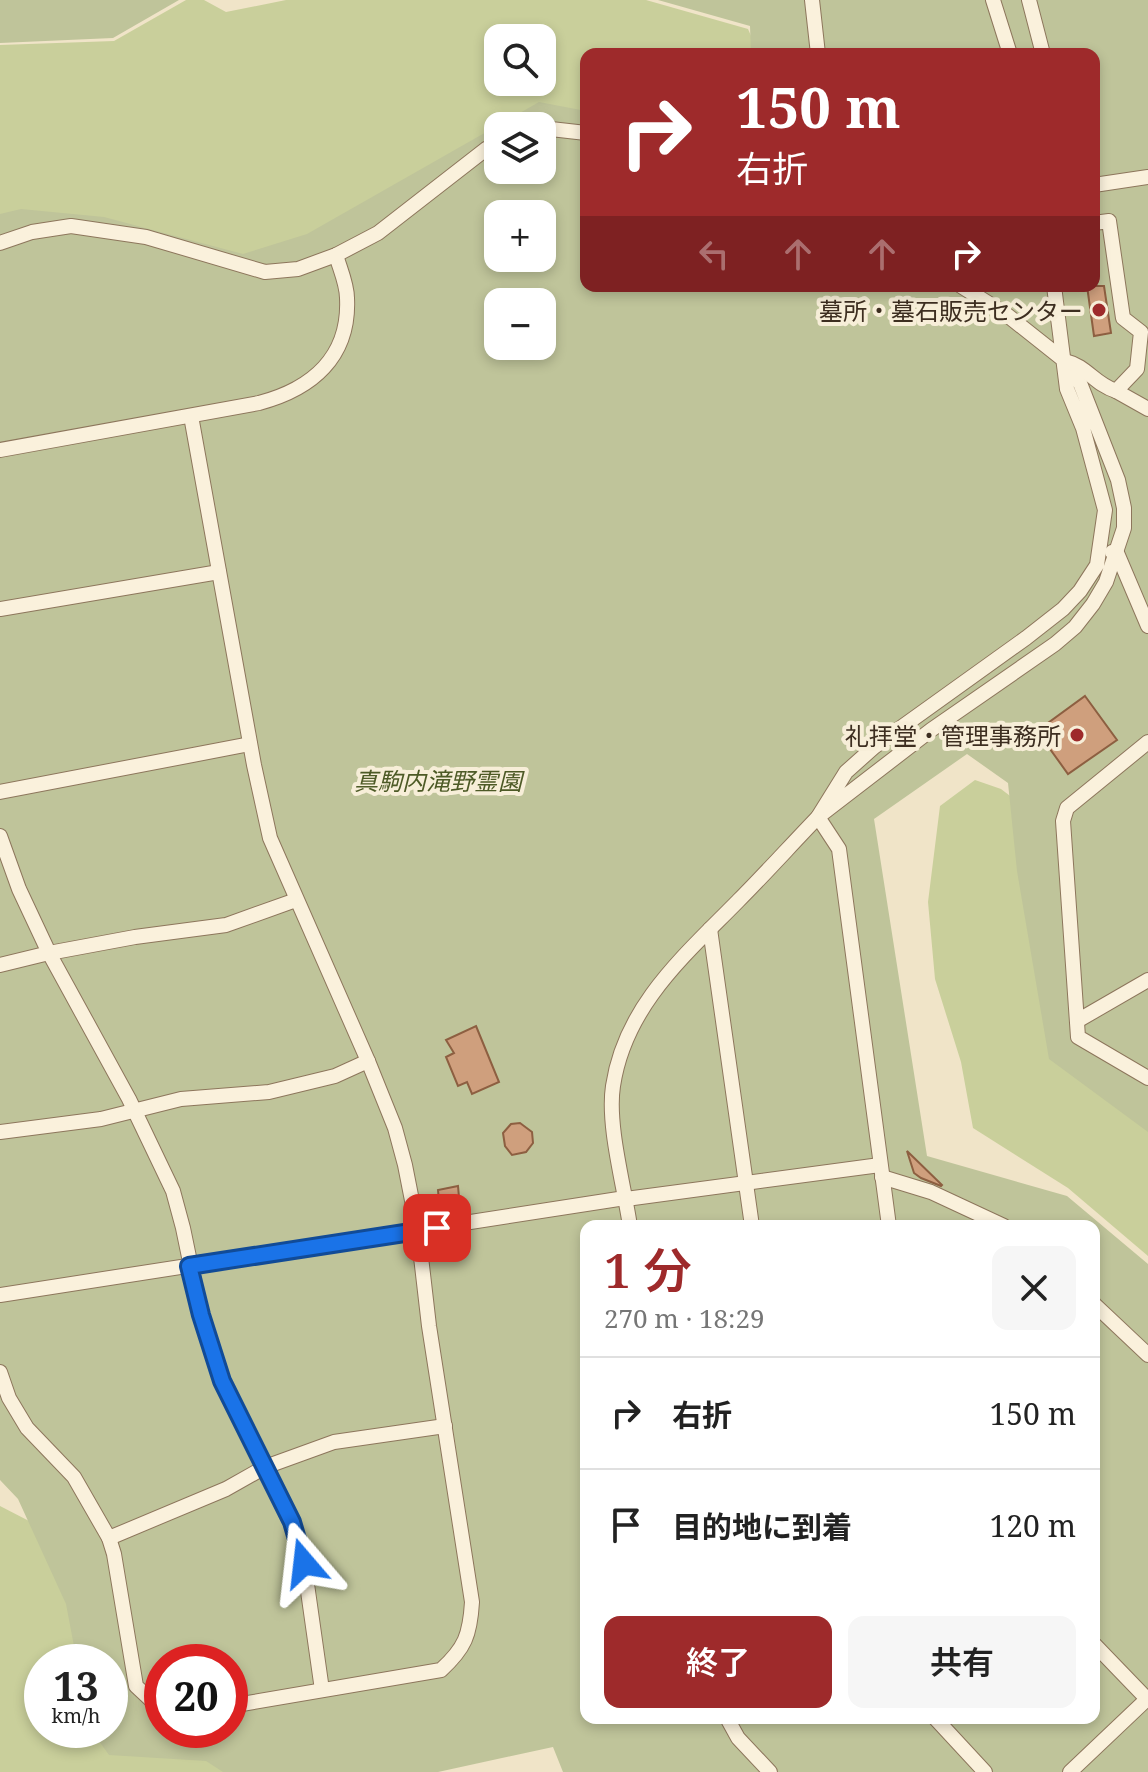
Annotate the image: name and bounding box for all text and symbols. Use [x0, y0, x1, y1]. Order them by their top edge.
map controls [484, 24, 556, 360]
button: search [484, 24, 556, 96]
text: 150 m [736, 68, 901, 144]
icon: right [604, 80, 708, 184]
button: layers [484, 112, 556, 184]
text: 右折 [736, 144, 808, 193]
button: + [484, 200, 556, 272]
icon: left [692, 232, 736, 276]
icon: ahead [776, 232, 820, 276]
icon: ahead [860, 232, 904, 276]
icon: right [944, 232, 988, 276]
button: − [484, 288, 556, 360]
place label: 墓所・墓石販売センター [819, 294, 1083, 327]
marker: 墓所・墓石販売センター [1090, 301, 1108, 319]
place label: 礼拝堂・管理事務所 [845, 719, 1061, 752]
marker: 礼拝堂・管理事務所 [1068, 726, 1086, 744]
park label: 真駒内滝野霊園 [354, 764, 525, 797]
pin [403, 1194, 471, 1262]
icon: arrive [415, 1206, 459, 1250]
text: 1 分 [604, 1237, 692, 1302]
button: close [992, 1246, 1076, 1330]
text: 270 m · 18:29 [604, 1300, 765, 1336]
icon: right [604, 1391, 648, 1435]
text: 150 m [990, 1393, 1076, 1434]
text: 右折 [672, 1394, 732, 1435]
icon: arrive [604, 1503, 648, 1547]
text: 120 m [990, 1505, 1076, 1546]
text: 目的地に到着 [672, 1506, 852, 1547]
position arrow [262, 1521, 346, 1605]
button: 終了 [604, 1616, 832, 1708]
button: 共有 [848, 1616, 1076, 1708]
speed limit sign: 20 [144, 1644, 248, 1748]
text: 13 [53, 1658, 99, 1713]
text: km/h [51, 1702, 101, 1729]

